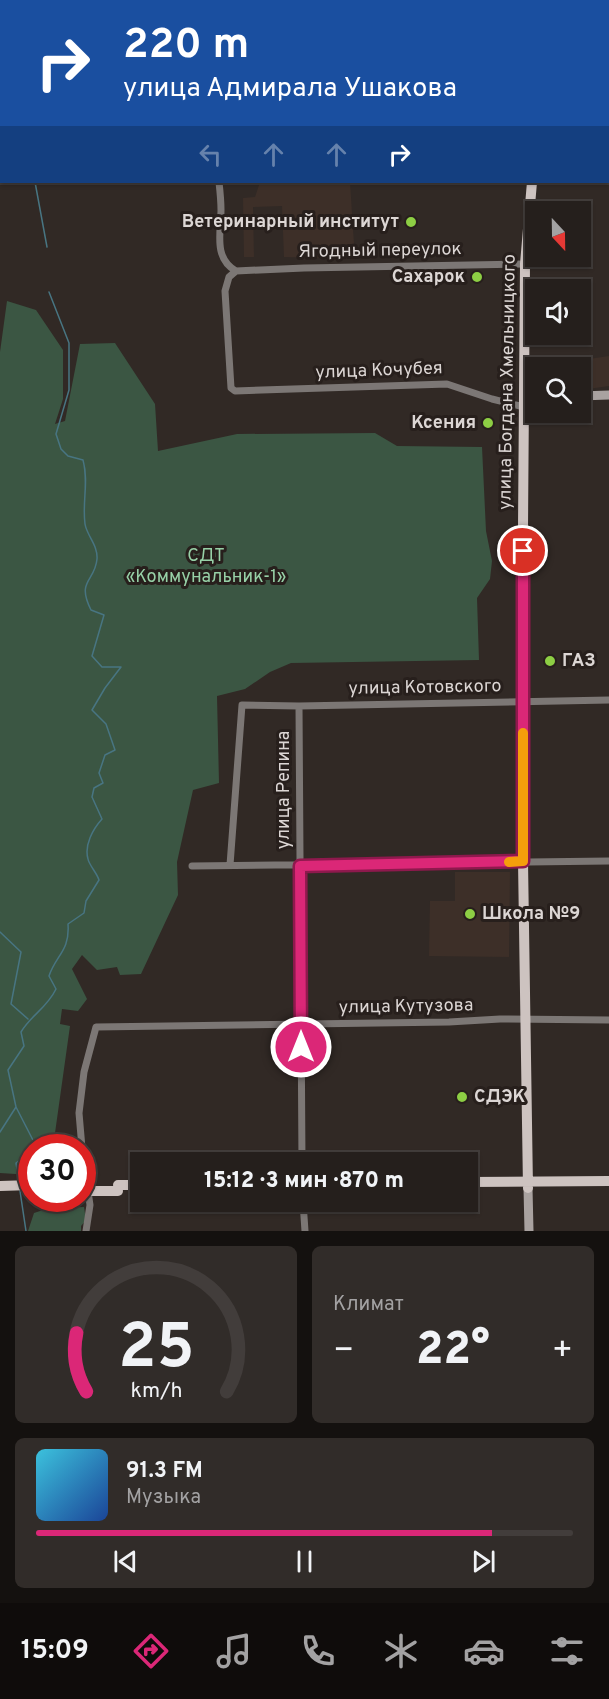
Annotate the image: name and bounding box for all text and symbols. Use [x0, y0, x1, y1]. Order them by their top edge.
text: 220 m [123, 20, 249, 73]
icon: right [24, 24, 102, 102]
text: улица Адмирала Ушакова [123, 72, 457, 106]
icon: left [194, 138, 227, 171]
icon: ahead [257, 138, 290, 171]
icon: ahead [320, 138, 353, 171]
icon: right [383, 138, 416, 171]
north arrow [525, 201, 591, 267]
map controls [525, 201, 591, 423]
place label: Ветеринарный институт [182, 211, 400, 234]
marker: Ветеринарный институт [404, 215, 418, 229]
street label: Ягодный переулок [298, 238, 462, 264]
street label: улица Богдана Хмельницкого [494, 254, 522, 510]
place label: Сахарок [392, 266, 465, 289]
marker: Сахарок [470, 270, 484, 284]
button: sound [525, 279, 591, 345]
street label: улица Кочубея [315, 357, 443, 385]
button: search [525, 357, 591, 423]
place label: Ксения [411, 412, 476, 435]
marker: Ксения [481, 416, 495, 430]
pin [497, 525, 548, 576]
icon: arrive [506, 534, 539, 567]
park label: СДТ «Коммунальник-1» [126, 545, 286, 589]
place label: ГАЗ [562, 650, 596, 673]
marker: ГАЗ [543, 654, 557, 668]
street label: улица Котовского [348, 675, 502, 701]
street label: улица Репина [273, 731, 296, 849]
place label: Школа №9 [482, 903, 580, 926]
marker: Школа №9 [463, 907, 477, 921]
street label: улица Кутузова [339, 994, 473, 1020]
position arrow [269, 1015, 333, 1079]
place label: СДЭК [474, 1086, 526, 1109]
marker: СДЭК [455, 1090, 469, 1104]
speed limit sign: 30 [18, 1134, 96, 1212]
text: 15:12 · 3 мин · 870 m [204, 1168, 404, 1195]
text: Климат [333, 1292, 404, 1318]
text: 25 [118, 1311, 194, 1390]
text: 22° [416, 1323, 490, 1380]
text: − [333, 1331, 354, 1373]
text: + [552, 1331, 573, 1373]
text: km/h [130, 1378, 182, 1405]
text: 91.3 FM [126, 1458, 203, 1485]
text: Музыка [126, 1485, 201, 1511]
icon: previous [109, 1545, 142, 1578]
icon: pause [288, 1545, 321, 1578]
icon: next [467, 1545, 500, 1578]
icon: directions [130, 1630, 172, 1672]
icon: music [213, 1630, 255, 1672]
icon: phone [297, 1630, 339, 1672]
icon: climate [380, 1630, 422, 1672]
icon: car [463, 1630, 505, 1672]
icon: filters [546, 1630, 588, 1672]
text: 15:09 [21, 1634, 89, 1668]

